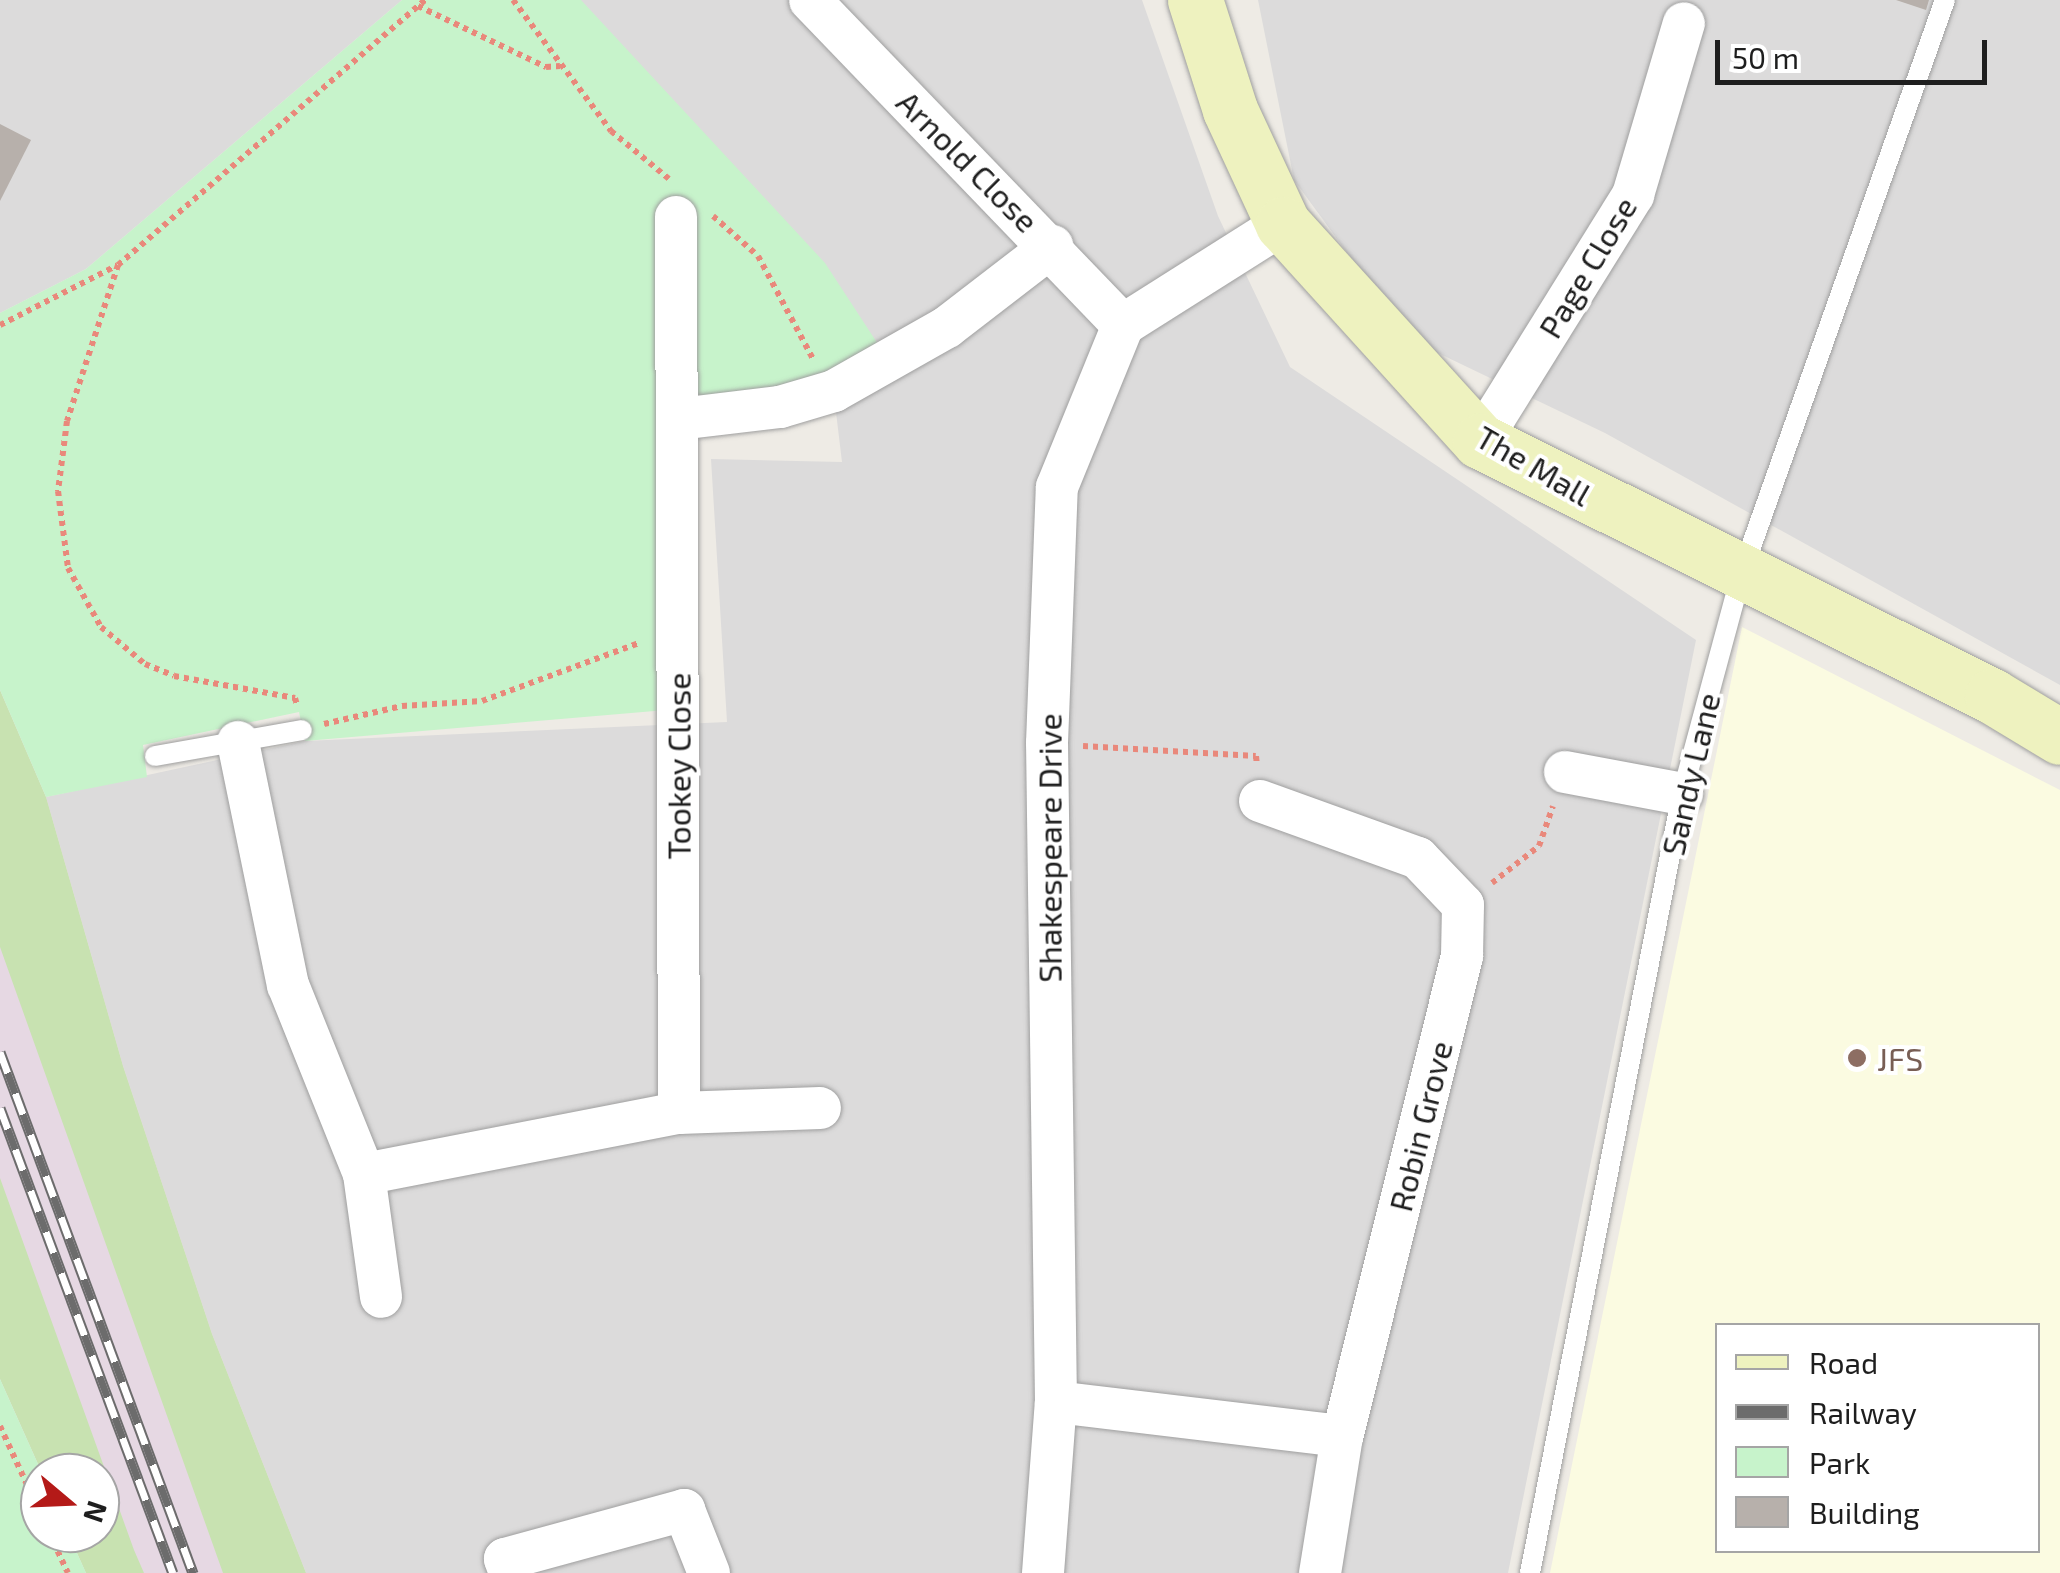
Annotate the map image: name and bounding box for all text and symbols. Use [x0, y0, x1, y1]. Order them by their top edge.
scale bar [1720, 20, 1992, 82]
text: 50 m [1732, 39, 1799, 75]
street label: Arnold Close [889, 82, 1047, 240]
street label: Page Close [1530, 190, 1644, 344]
street label: The Mall [1470, 417, 1598, 513]
street label: Tookey Close [659, 672, 697, 860]
street label: Sandy Lane [1653, 689, 1727, 859]
street label: Shakespeare Drive [1030, 713, 1068, 983]
street label: Robin Grove [1380, 1037, 1460, 1215]
place label: JFS [1877, 1039, 1923, 1077]
marker: JFS [1846, 1047, 1868, 1069]
legend [1715, 1323, 2040, 1553]
text: Road [1809, 1344, 1878, 1380]
text: Railway [1809, 1394, 1917, 1430]
text: Park [1809, 1444, 1870, 1480]
north arrow [20, 1453, 120, 1553]
text: Building [1809, 1494, 1920, 1530]
text: N [77, 1497, 116, 1527]

